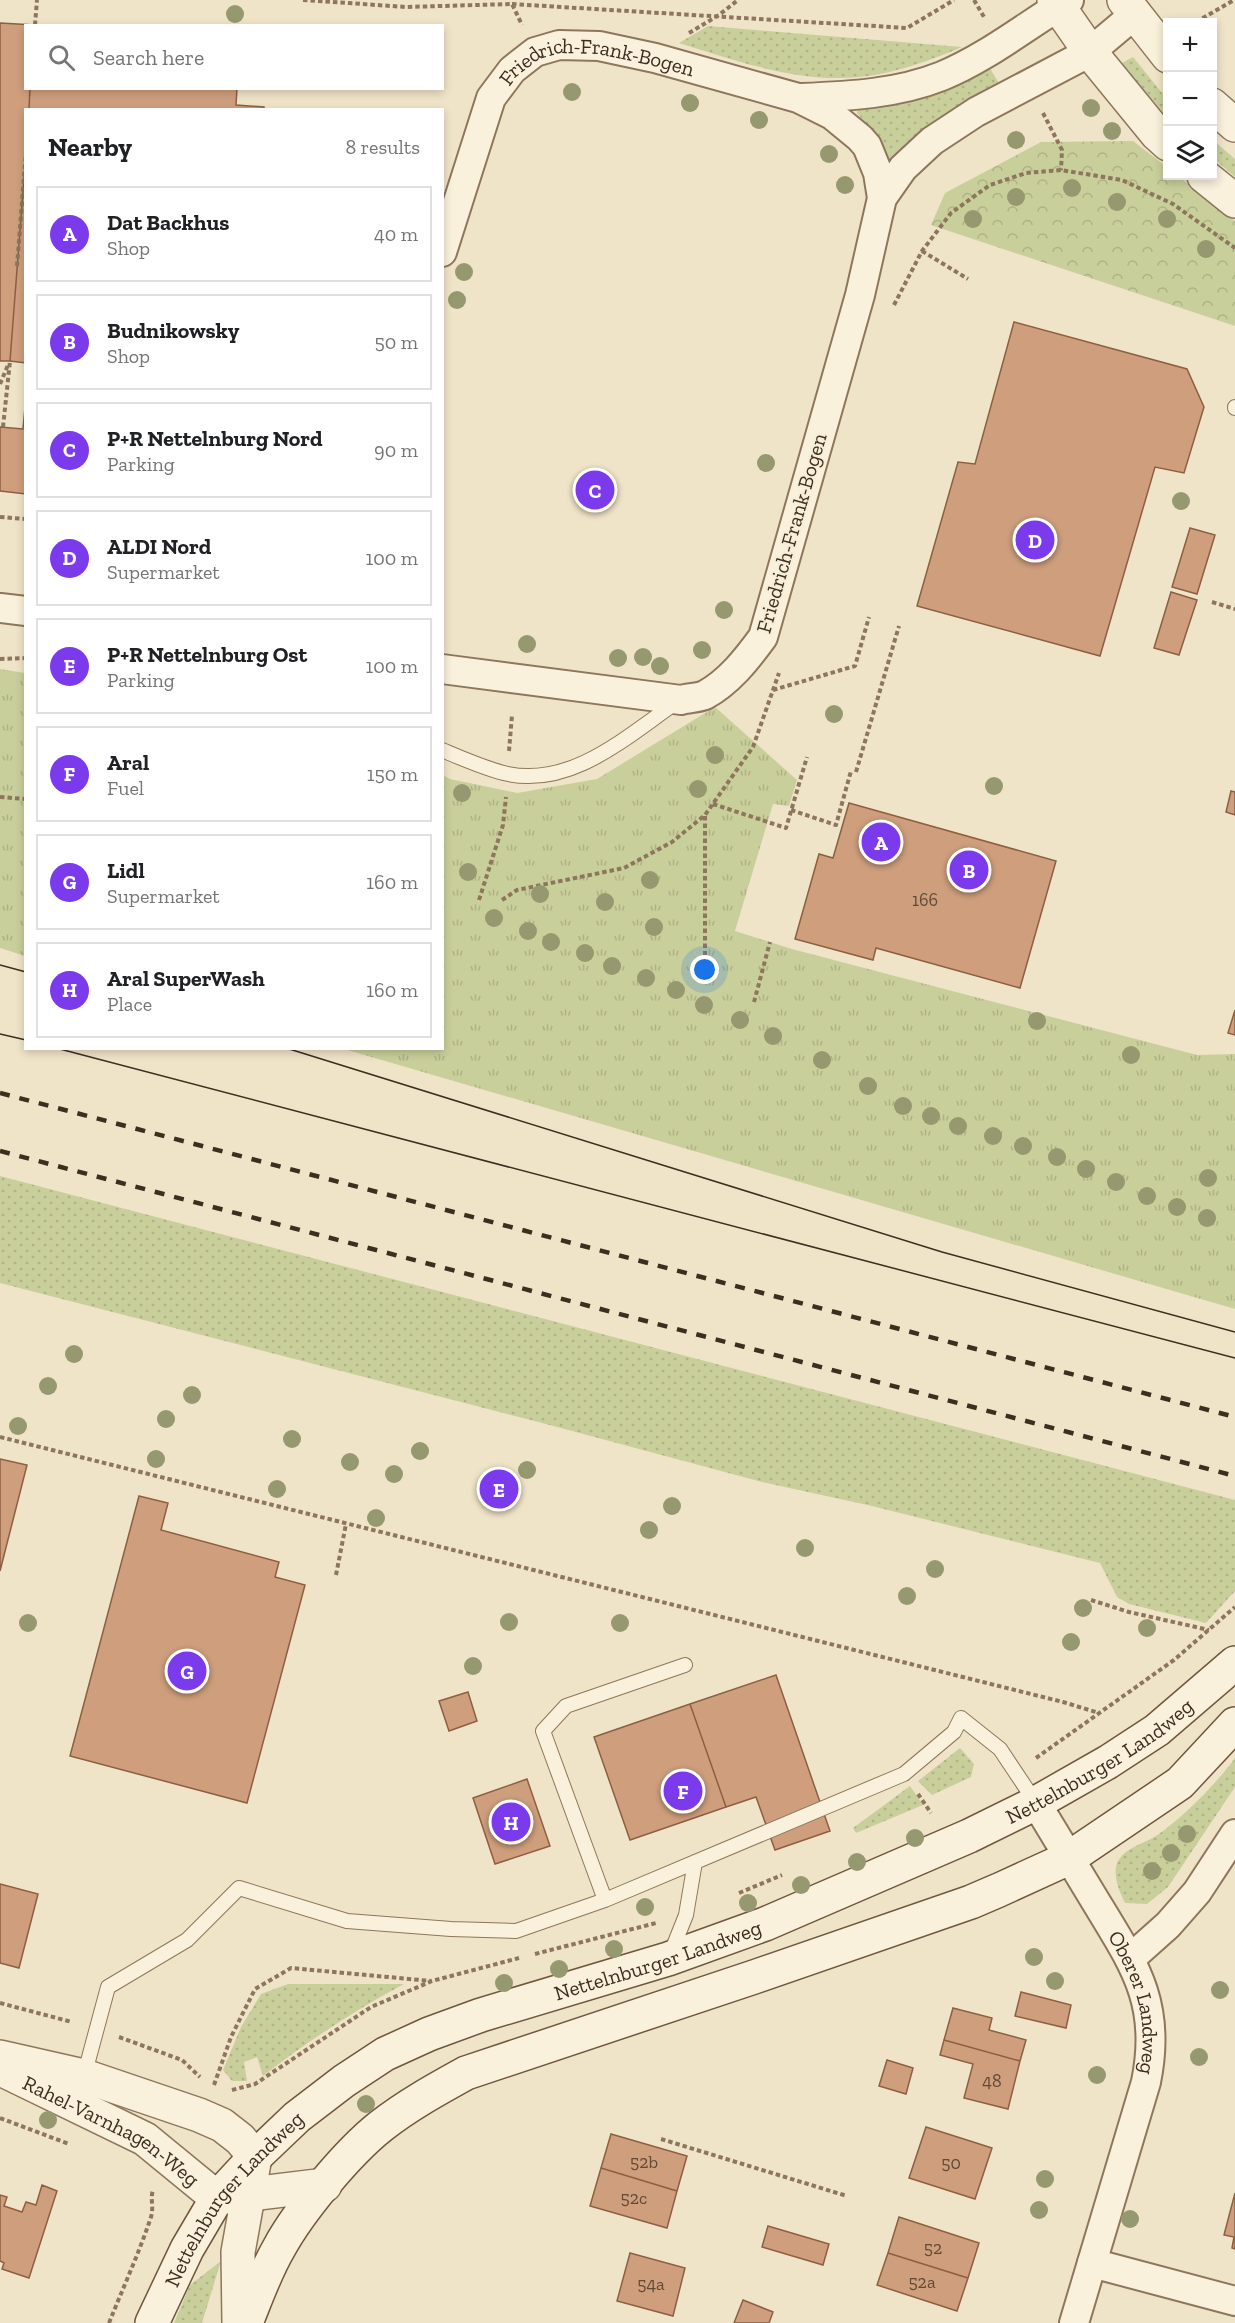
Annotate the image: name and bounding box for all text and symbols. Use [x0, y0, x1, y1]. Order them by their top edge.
map controls [1163, 18, 1217, 180]
button: + [1163, 18, 1217, 72]
search box [24, 24, 444, 90]
street label: Friedrich-Frank-Bogen [493, 32, 697, 90]
icon: search [45, 41, 78, 74]
text: Search here [93, 44, 204, 71]
button: − [1163, 72, 1217, 126]
button: layers [1163, 126, 1217, 180]
text: Nearby [48, 131, 132, 163]
text: 8 results [345, 135, 420, 159]
text: Dat Backhus [107, 209, 229, 236]
text: A [63, 222, 76, 246]
text: 40 m [374, 222, 418, 246]
text: Shop [107, 236, 150, 260]
text: Budnikowsky [107, 317, 239, 344]
text: B [63, 330, 76, 354]
text: 50 m [374, 330, 418, 354]
text: Shop [107, 344, 150, 368]
text: P+R Nettelnburg Nord [107, 425, 323, 452]
street label: Friedrich-Frank-Bogen [750, 430, 832, 636]
text: C [63, 438, 76, 462]
text: 90 m [374, 438, 418, 462]
text: Parking [107, 452, 175, 476]
pin: C [576, 468, 614, 512]
pin: D [1016, 518, 1054, 562]
text: ALDI Nord [107, 533, 211, 560]
text: D [63, 546, 76, 570]
text: 100 m [365, 546, 418, 570]
text: Supermarket [107, 560, 220, 584]
text: P+R Nettelnburg Ost [107, 641, 307, 668]
text: E [64, 654, 75, 678]
text: 100 m [365, 654, 418, 678]
text: Parking [107, 668, 175, 692]
text: Aral [107, 749, 149, 776]
text: F [64, 762, 75, 786]
text: 150 m [367, 762, 418, 786]
text: Fuel [107, 776, 144, 800]
pin: A [862, 820, 900, 864]
pin: B [950, 848, 988, 892]
text: Lidl [107, 857, 145, 884]
text: G [63, 870, 76, 894]
text: 160 m [366, 870, 418, 894]
text: Supermarket [107, 884, 220, 908]
house number: 166 [912, 889, 938, 911]
your location [690, 955, 719, 984]
text: Aral SuperWash [107, 965, 265, 992]
text: H [62, 978, 77, 1002]
text: 160 m [366, 978, 418, 1002]
text: Place [107, 992, 152, 1016]
pin: E [480, 1466, 518, 1512]
pin: G [168, 1648, 207, 1694]
street label: Nettelnburger Landweg [1001, 1692, 1198, 1829]
pin: F [664, 1768, 702, 1814]
pin: H [492, 1800, 530, 1844]
street label: Nettelnburger Landweg [551, 1914, 765, 2005]
street label: Oberer Landweg [1104, 1926, 1163, 2077]
street label: Rahel-Varnhagen-Weg [19, 2069, 205, 2191]
house number: 48 [982, 2070, 1002, 2092]
street label: Nettelnburger Landweg [158, 2105, 308, 2291]
house number: 52b [630, 2151, 658, 2173]
house number: 50 [941, 2152, 961, 2174]
house number: 52c [621, 2187, 647, 2209]
house number: 52 [924, 2237, 942, 2259]
house number: 52a [908, 2271, 936, 2293]
house number: 54a [637, 2273, 665, 2295]

